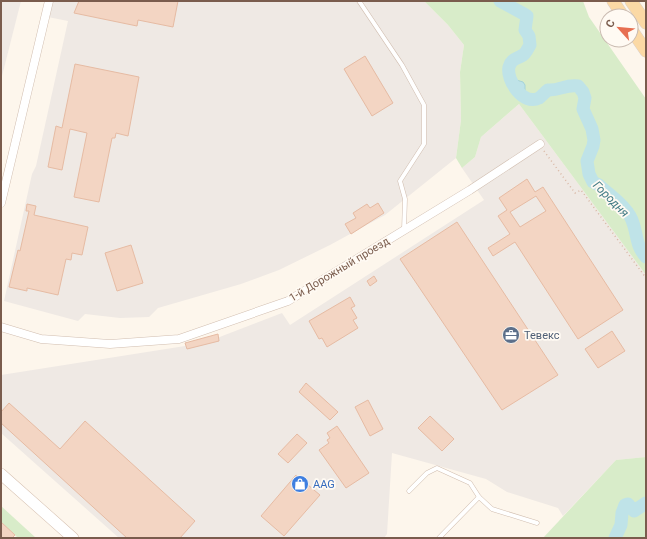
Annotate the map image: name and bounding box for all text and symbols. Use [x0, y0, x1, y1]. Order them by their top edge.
north arrow [599, 8, 639, 48]
text: С [603, 18, 618, 30]
water label: Городня [590, 178, 632, 220]
street label: 1-й Дорожный проезд [287, 234, 392, 304]
office icon: Тевекс [501, 325, 521, 345]
place label: Тевекс [524, 329, 560, 342]
shop icon: AAG [290, 474, 310, 494]
place label: AAG [313, 478, 335, 491]

